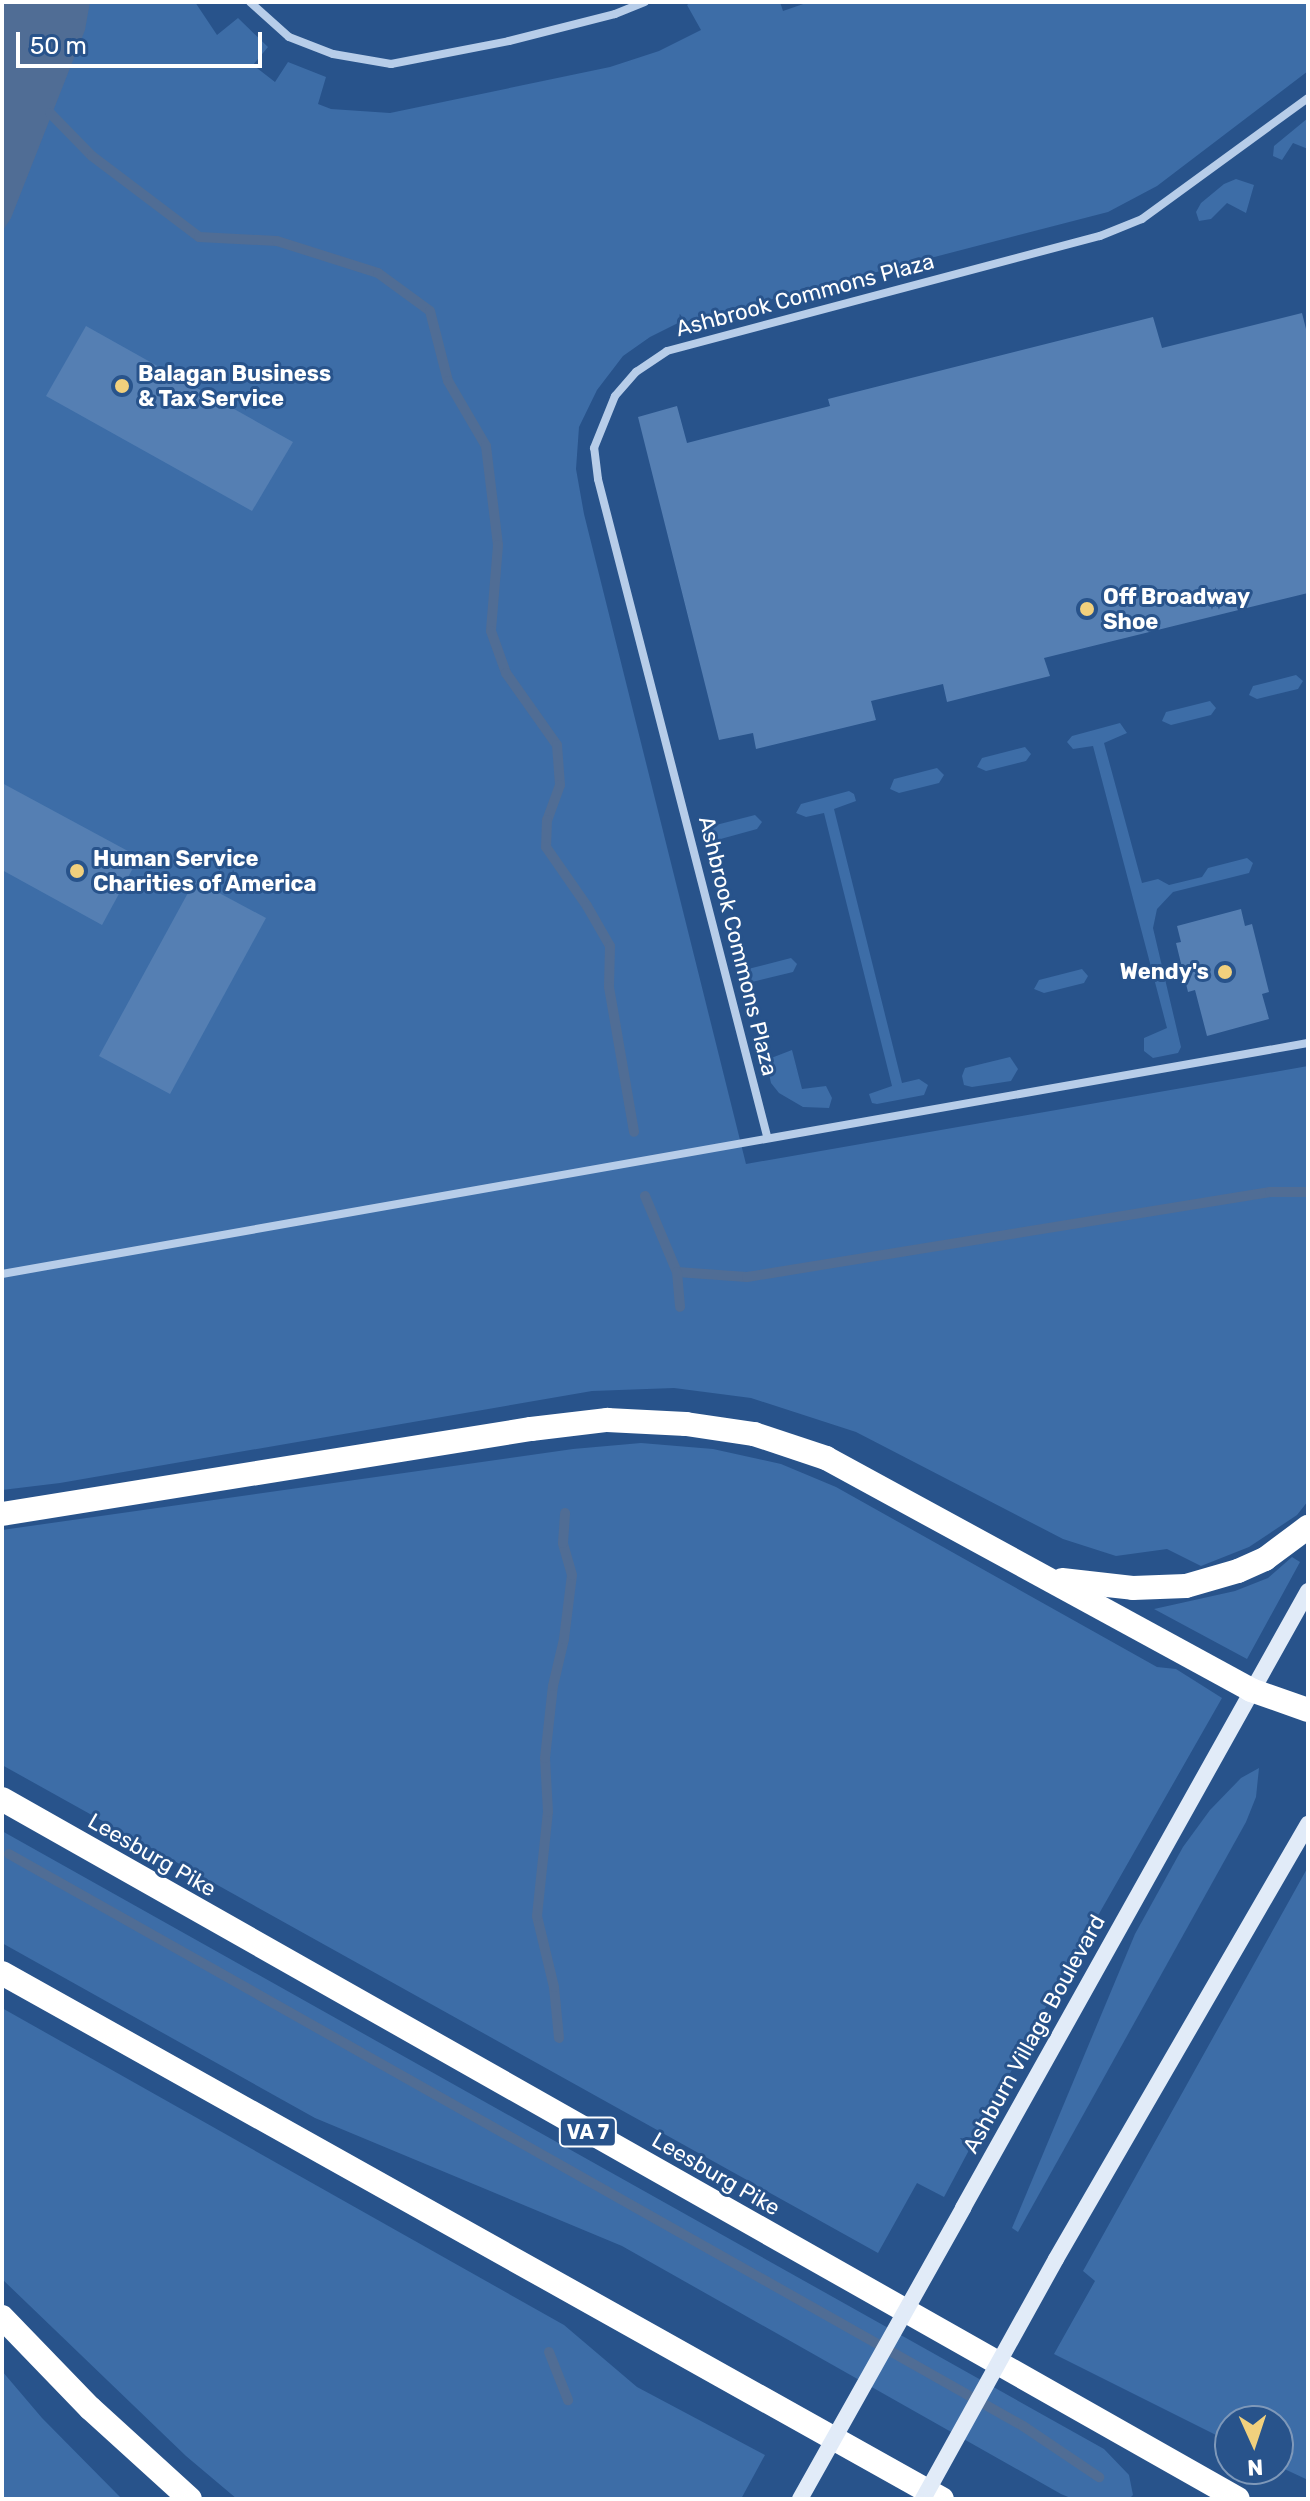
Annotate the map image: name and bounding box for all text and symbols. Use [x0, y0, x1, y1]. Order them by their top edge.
scale bar [20, 16, 266, 66]
text: 50 m [30, 32, 87, 60]
street label: Ashbrook Commons Plaza [673, 248, 937, 342]
place label: Balagan Business & Tax Service [138, 360, 331, 412]
marker: Balagan Business & Tax Service [113, 377, 131, 395]
place label: Off Broadway Shoe [1103, 583, 1251, 634]
marker: Off Broadway Shoe [1078, 600, 1096, 618]
street label: Ashbrook Commons Plaza [693, 814, 783, 1078]
place label: Human Service Charities of America [93, 845, 317, 896]
marker: Human Service Charities of America [68, 862, 86, 880]
place label: Wendy's [1120, 959, 1209, 985]
marker: Wendy's [1216, 963, 1234, 981]
street label: Leesburg Pike [83, 1808, 221, 1902]
street label: Ashburn Village Boulevard [957, 1910, 1111, 2158]
road number: VA 7 [558, 2116, 618, 2148]
street label: Leesburg Pike [647, 2127, 785, 2221]
north arrow [1214, 2405, 1294, 2485]
text: N [1247, 2454, 1264, 2481]

